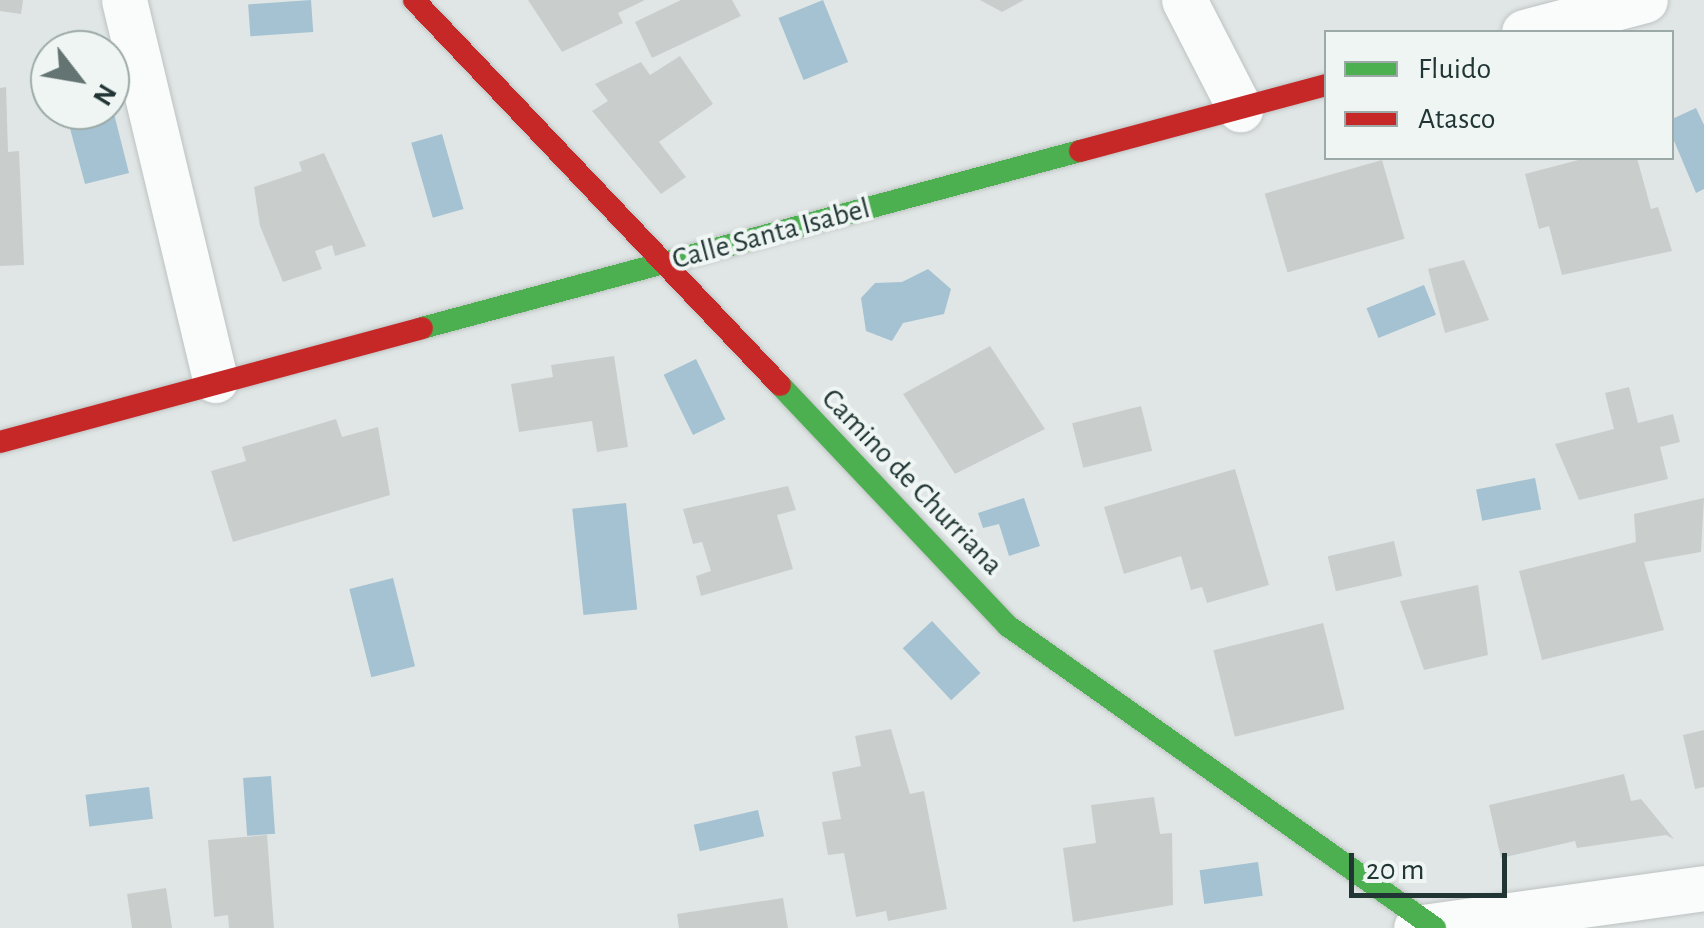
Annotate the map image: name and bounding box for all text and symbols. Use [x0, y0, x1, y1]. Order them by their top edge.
north arrow [30, 30, 130, 130]
legend [1324, 30, 1674, 160]
text: Fluido [1418, 54, 1491, 84]
text: N [87, 79, 121, 110]
text: Atasco [1418, 104, 1496, 134]
street label: Calle Santa Isabel [668, 190, 874, 278]
street label: Camino de Churriana [814, 381, 1010, 583]
scale bar [1354, 833, 1512, 895]
text: 20 m [1366, 855, 1424, 885]

